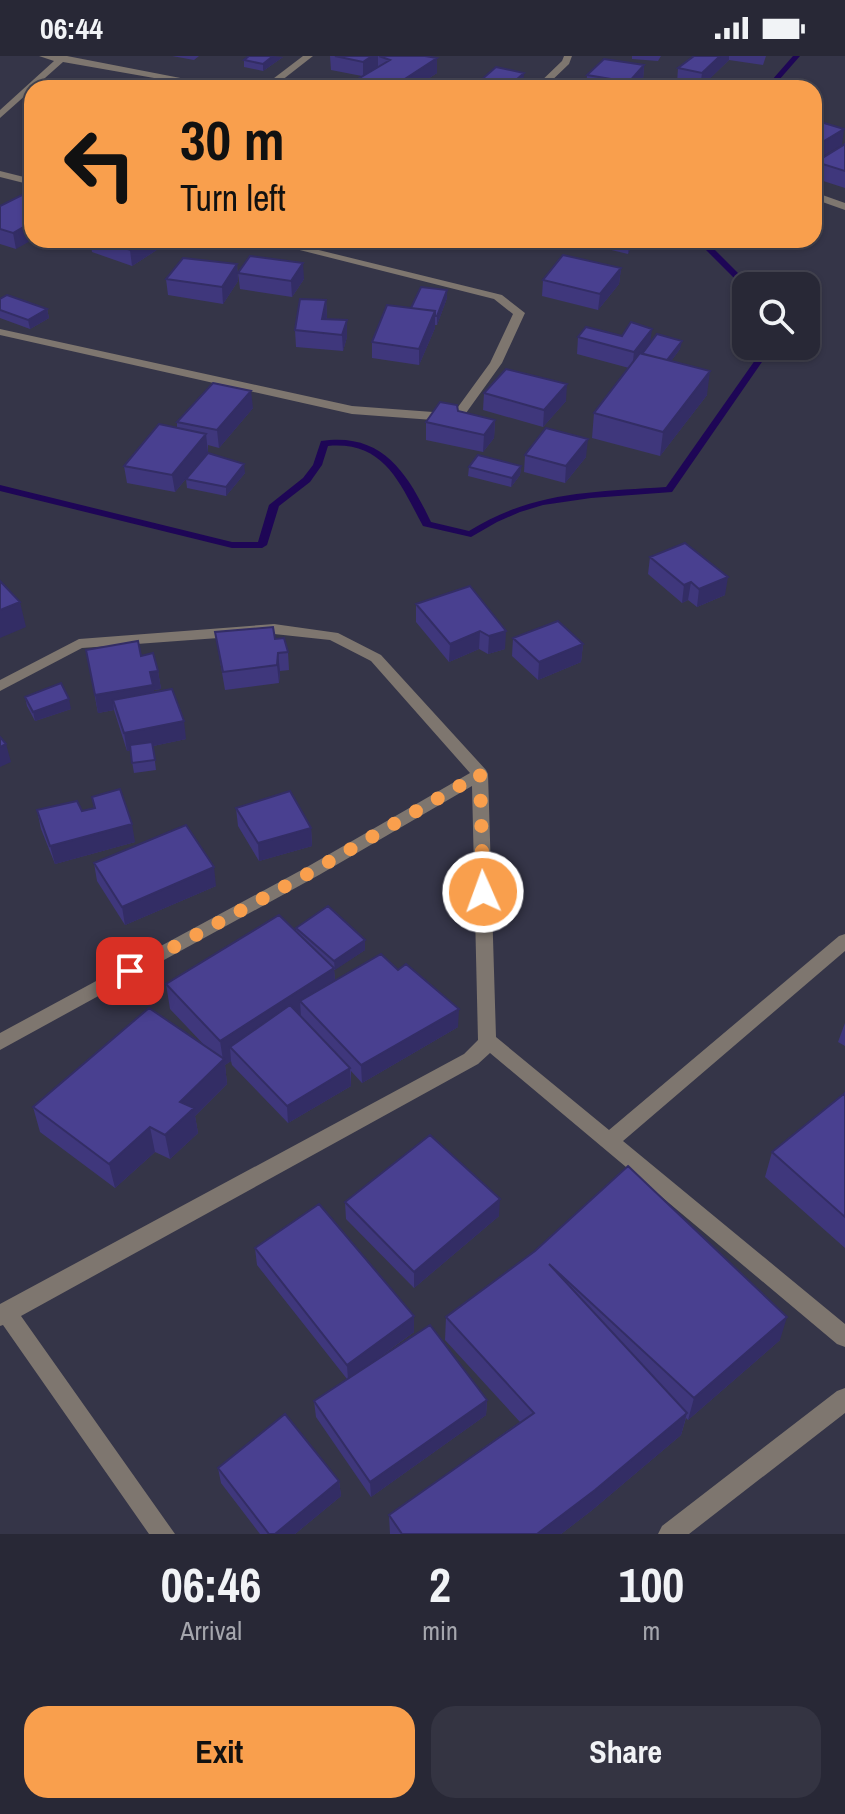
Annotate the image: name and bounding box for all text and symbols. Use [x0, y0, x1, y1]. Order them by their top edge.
text: 06:44 [40, 8, 103, 48]
text: 30 m [180, 102, 285, 177]
icon: left [48, 112, 152, 216]
text: Turn left [180, 174, 286, 222]
map controls [732, 272, 820, 360]
button: search [732, 272, 820, 360]
position arrow [441, 850, 525, 934]
pin [96, 937, 164, 1005]
icon: arrive [108, 949, 152, 993]
text: 06:46 [161, 1552, 261, 1617]
text: 2 [429, 1552, 451, 1617]
text: 100 [619, 1552, 684, 1617]
text: Arrival [180, 1613, 242, 1648]
text: min [422, 1613, 458, 1648]
text: m [643, 1613, 660, 1648]
button: Exit [24, 1706, 415, 1798]
button: Share [431, 1706, 821, 1798]

